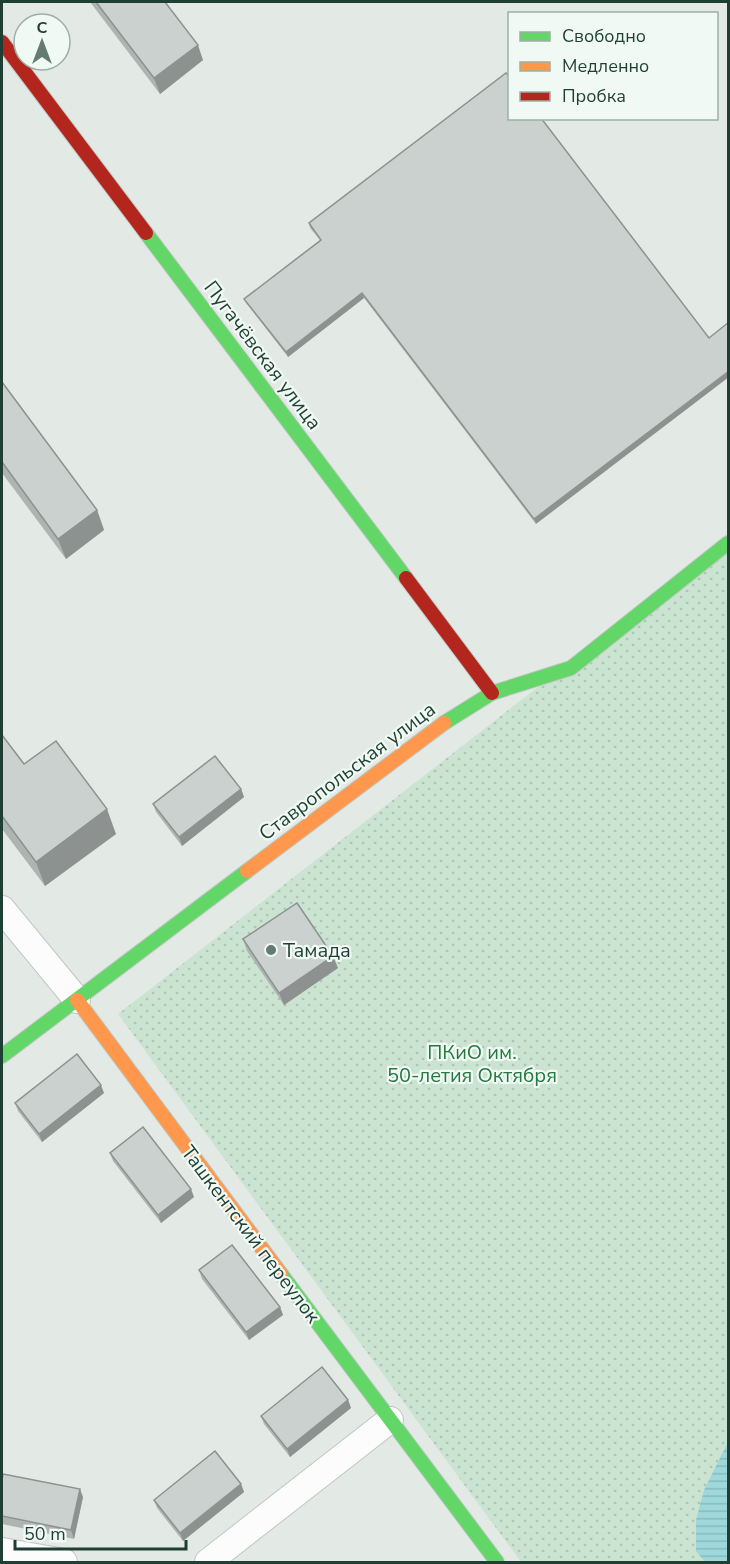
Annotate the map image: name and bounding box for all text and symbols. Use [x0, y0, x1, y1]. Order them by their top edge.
north arrow [12, 12, 72, 72]
legend [508, 12, 718, 120]
text: С [37, 17, 48, 39]
text: Свободно [562, 24, 646, 48]
text: Медленно [562, 54, 649, 78]
text: Пробка [562, 84, 626, 108]
street label: Пугачёвская улица [198, 275, 328, 435]
street label: Ставропольская улица [253, 696, 441, 847]
place label: Тамада [283, 937, 351, 964]
marker: Тамада [264, 943, 278, 957]
park label: ПКиО им. 50-летия Октября [387, 1039, 557, 1089]
street label: Ташкентский переулок [175, 1140, 327, 1329]
scale bar [15, 1513, 186, 1551]
text: 50 m [24, 1522, 66, 1546]

